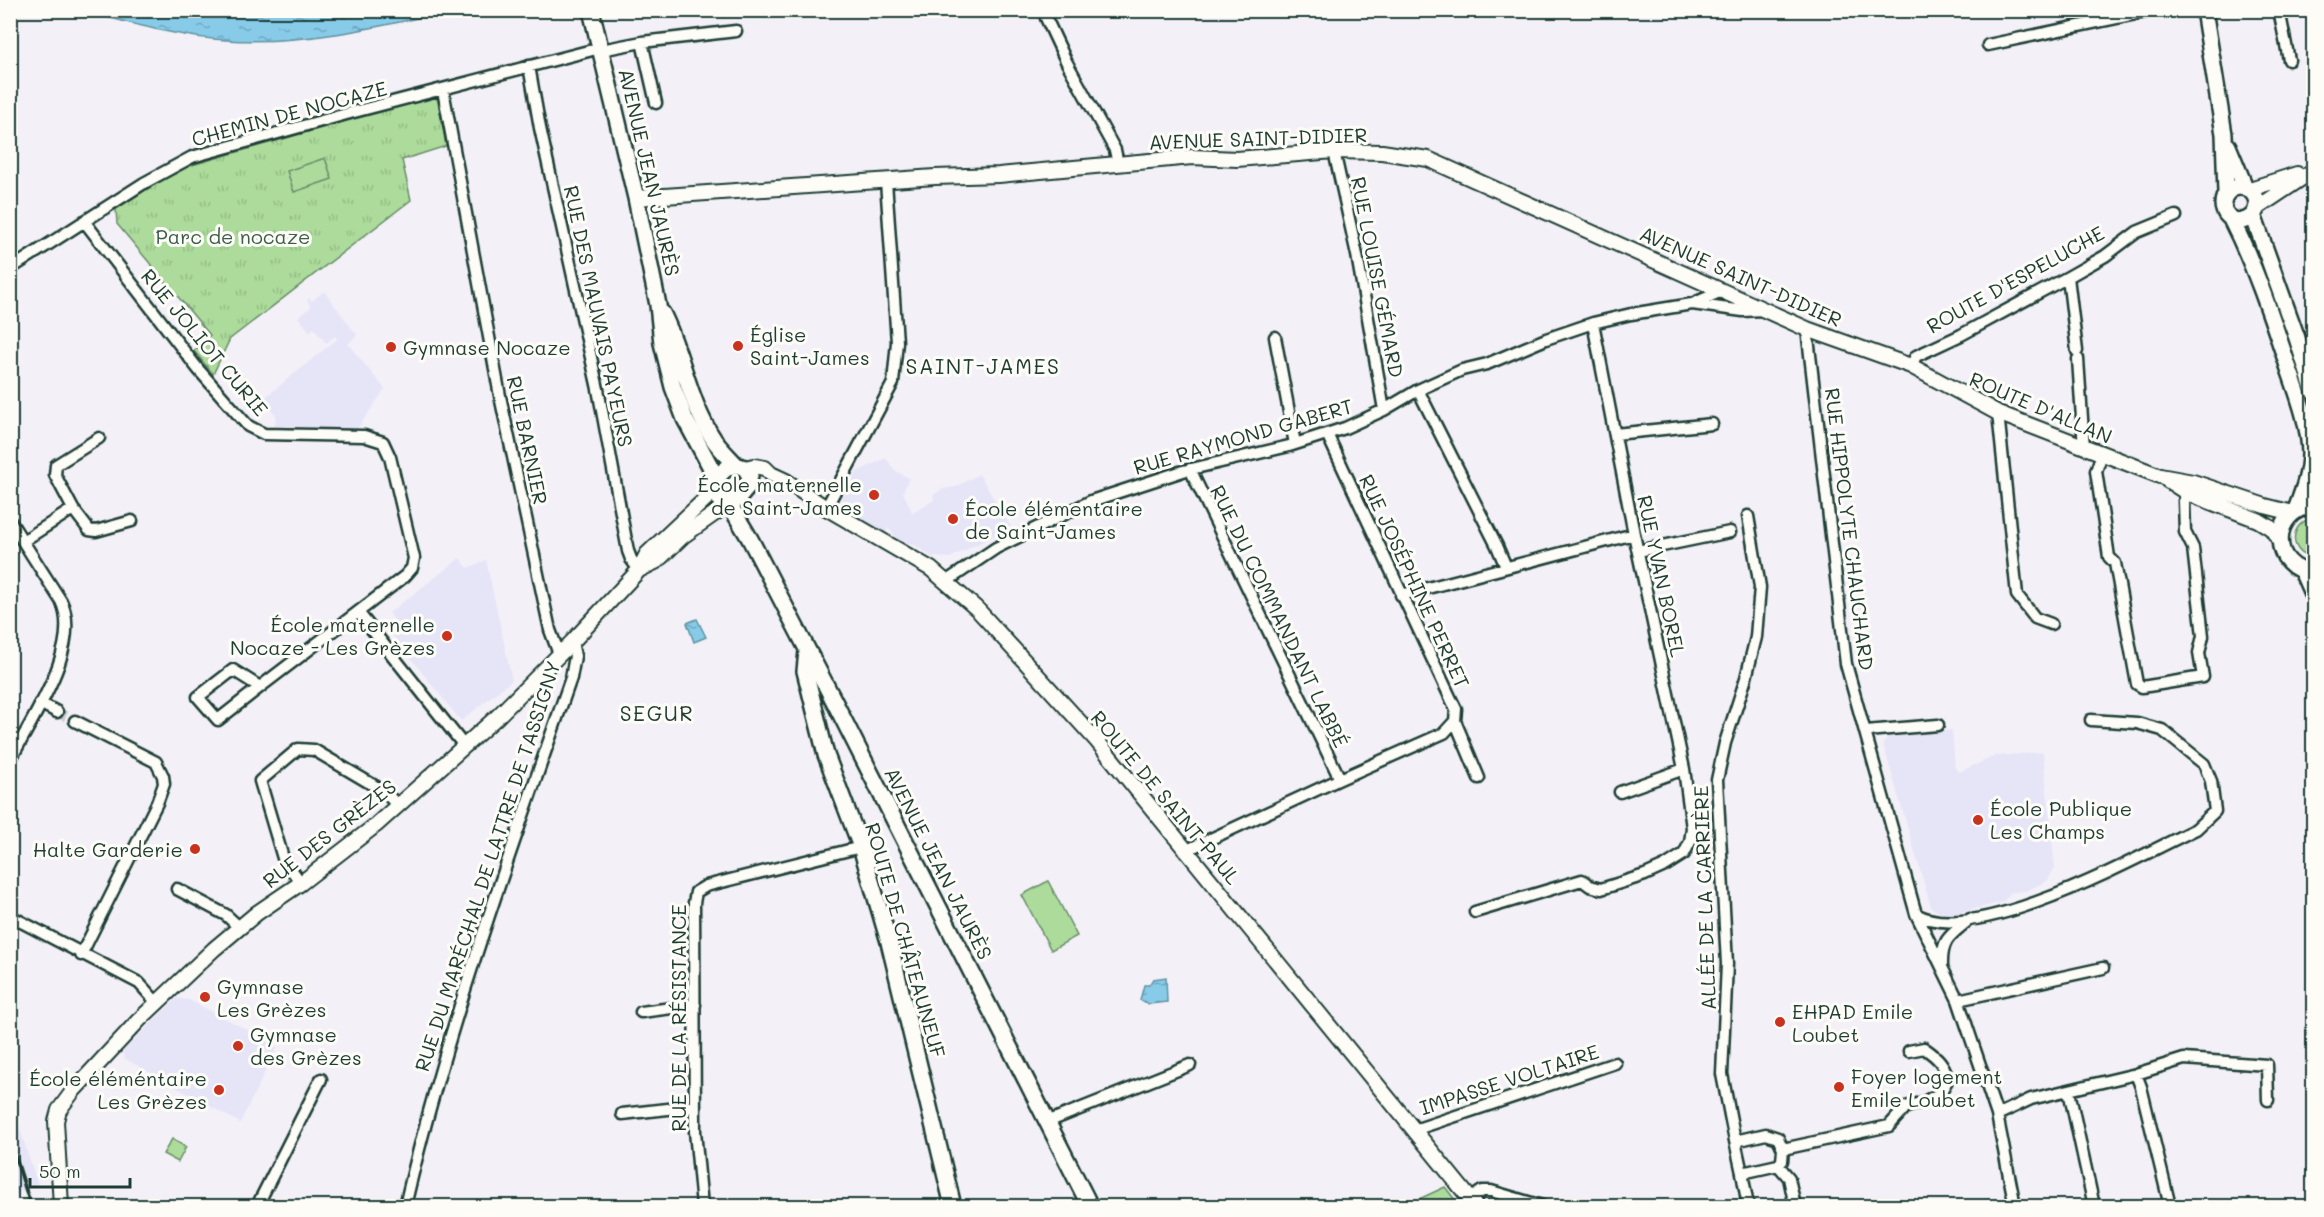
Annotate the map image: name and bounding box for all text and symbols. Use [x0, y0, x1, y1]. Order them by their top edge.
street label: AVENUE JEAN JAURÈS [613, 66, 687, 278]
street label: CHEMIN DE NOCAZE [189, 74, 389, 152]
street label: AVENUE SAINT-DIDIER [1148, 121, 1368, 155]
street label: RUE LOUISE GÉMARD [1346, 174, 1410, 380]
street label: RUE DES MAUVAIS PAYEURS [559, 183, 639, 449]
street label: ROUTE D'ESPELUCHE [1921, 219, 2109, 339]
street label: AVENUE SAINT-DIDIER [1636, 220, 1846, 332]
park label: Parc de nocaze [156, 223, 311, 249]
street label: RUE JOLIOT CURIE [136, 263, 274, 421]
place label: Église Saint-James [750, 321, 870, 370]
place label: Gymnase Nocaze [403, 334, 571, 360]
marker: Église Saint-James [731, 339, 745, 353]
marker: Gymnase Nocaze [384, 340, 398, 354]
district label: SAINT-JAMES [906, 352, 1060, 379]
street label: ROUTE D'ALLAN [1966, 365, 2116, 449]
street label: RUE BARNIER [502, 373, 554, 507]
street label: RUE HIPPOLYTE CHAUCHARD [1820, 386, 1880, 672]
street label: RUE RAYMOND GABERT [1130, 392, 1356, 480]
street label: RUE JOSÉPHINE PERRET [1354, 470, 1476, 692]
place label: École maternelle de Saint-James [698, 471, 862, 520]
street label: RUE DU COMMANDANT LABBÉ [1205, 481, 1355, 751]
marker: École maternelle de Saint-James [867, 488, 881, 502]
street label: RUE YVAN BOREL [1632, 493, 1692, 660]
place label: École élémentaire de Saint-James [965, 495, 1143, 544]
marker: École élémentaire de Saint-James [946, 512, 960, 526]
place label: École maternelle Nocaze - Les Grèzes [230, 611, 435, 660]
marker: École maternelle Nocaze - Les Grèzes [440, 629, 454, 643]
street label: RUE DU MARÉCHAL DE LATTRE DE TASSIGNY [408, 657, 566, 1075]
district label: SEGUR [620, 699, 694, 726]
street label: ROUTE DE SAINT-PAUL [1086, 705, 1247, 890]
street label: AVENUE JEAN JAURÈS [879, 763, 999, 963]
street label: RUE DES GRÈZES [257, 773, 401, 893]
street label: ALLÉE DE LA CARRIÈRE [1687, 785, 1721, 1011]
place label: École Publique Les Champs [1990, 795, 2132, 844]
marker: École Publique Les Champs [1971, 813, 1985, 827]
street label: ROUTE DE CHÂTEAUNEUF [860, 819, 952, 1061]
place label: Halte Garderie [33, 836, 183, 862]
marker: Halte Garderie [188, 842, 202, 856]
street label: RUE DE LA RÉSISTANCE [665, 904, 691, 1132]
place label: Gymnase Les Grèzes [217, 973, 326, 1022]
marker: Gymnase Les Grèzes [198, 990, 212, 1004]
place label: EHPAD Emile Loubet [1792, 998, 1913, 1047]
marker: EHPAD Emile Loubet [1773, 1015, 1787, 1029]
place label: Gymnase des Grèzes [250, 1021, 362, 1070]
street label: IMPASSE VOLTAIRE [1416, 1038, 1602, 1120]
marker: Gymnase des Grèzes [231, 1039, 245, 1053]
place label: Foyer logement Emile Loubet [1851, 1063, 2002, 1112]
place label: École éléméntaire Les Grèzes [29, 1065, 207, 1114]
marker: Foyer logement Emile Loubet [1832, 1080, 1846, 1094]
marker: École éléméntaire Les Grèzes [212, 1083, 226, 1097]
scale bar [30, 1151, 130, 1189]
text: 50 m [39, 1159, 81, 1183]

